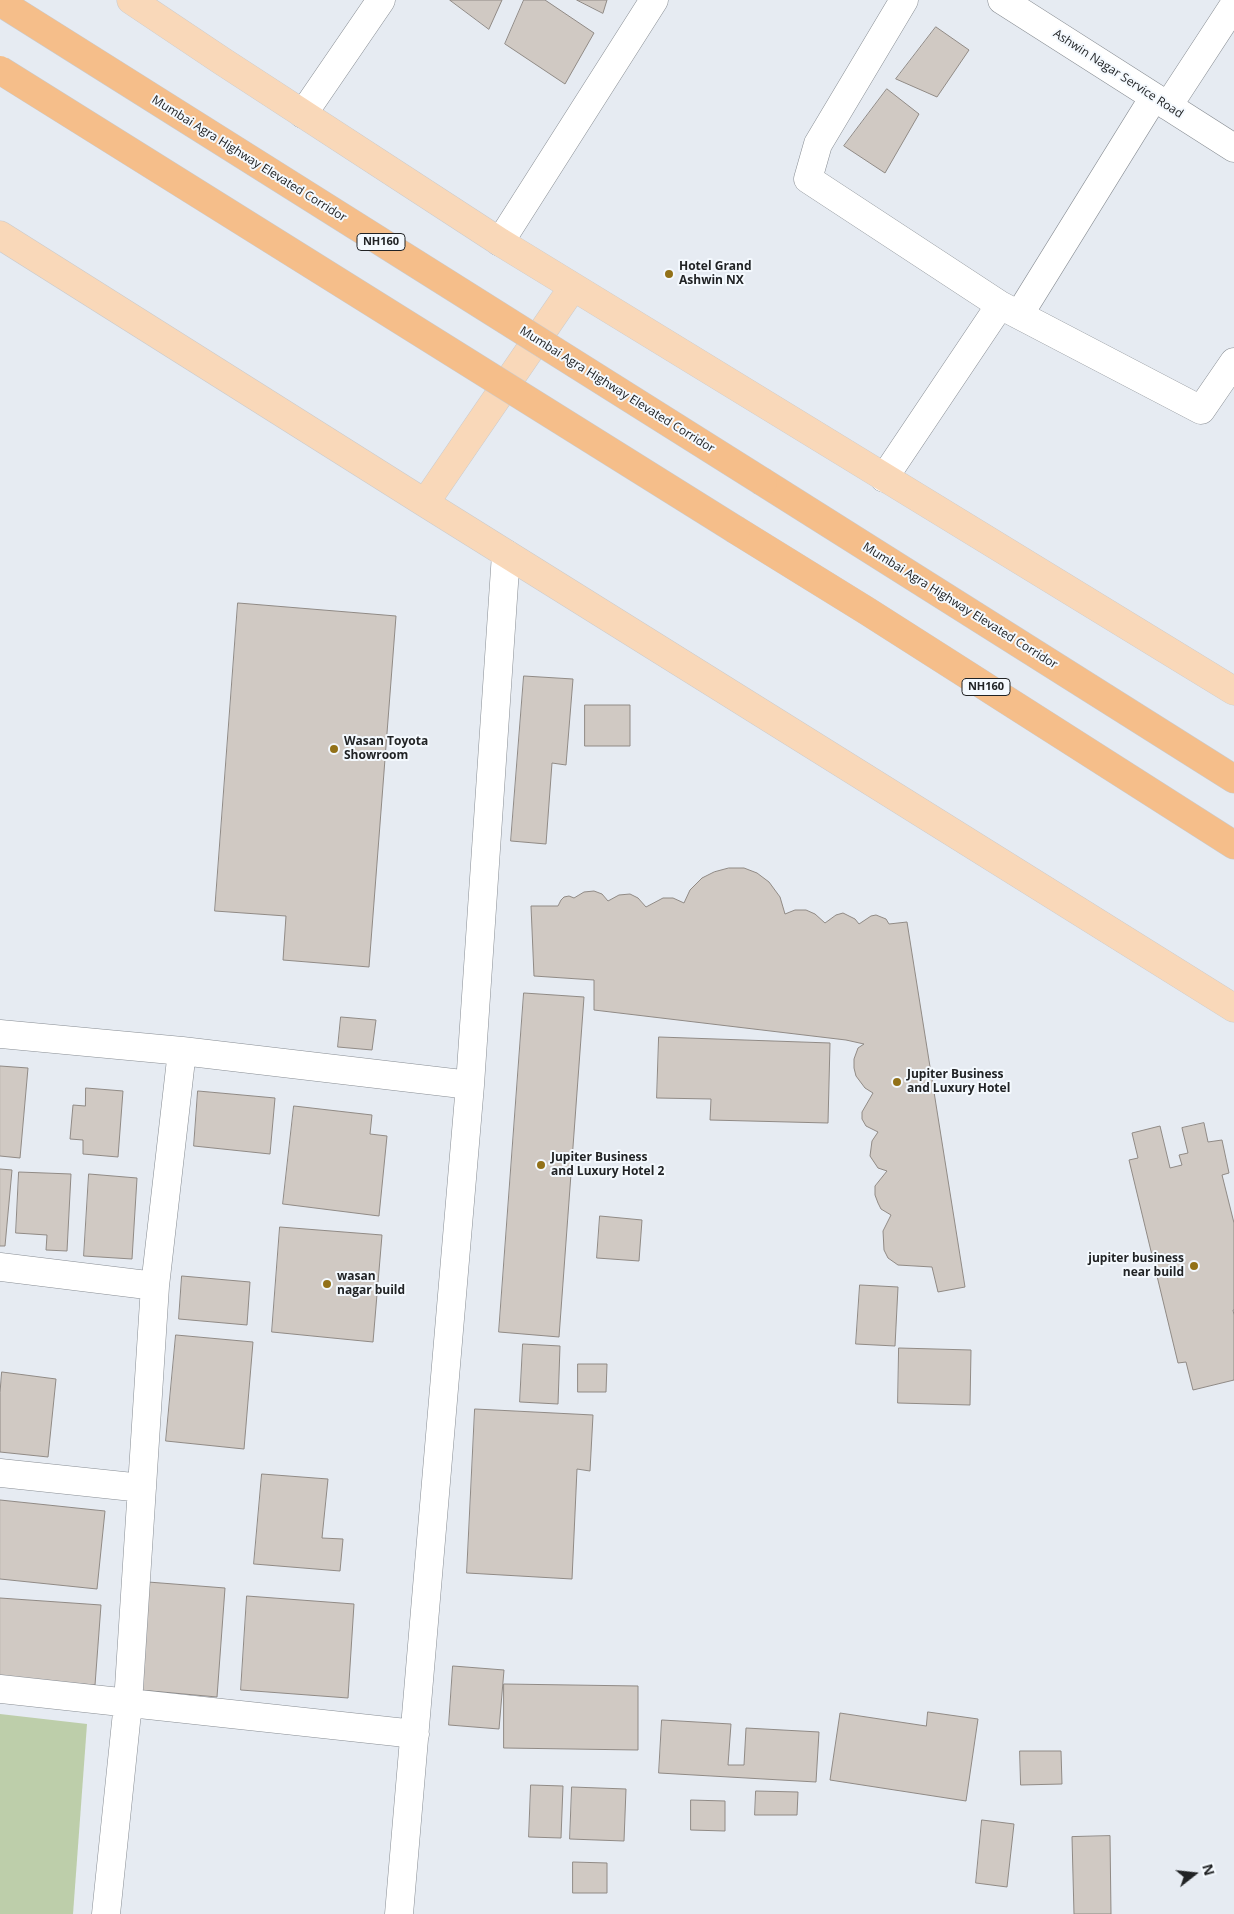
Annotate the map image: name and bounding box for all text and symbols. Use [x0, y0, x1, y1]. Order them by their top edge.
street label: Ashwin Nagar Service Road [1050, 27, 1186, 121]
street label: Mumbai Agra Highway Elevated Corridor [149, 93, 349, 225]
road number: NH160 [357, 233, 405, 250]
place label: Hotel Grand Ashwin NX [679, 260, 752, 288]
marker: Hotel Grand Ashwin NX [663, 268, 675, 280]
street label: Mumbai Agra Highway Elevated Corridor [517, 324, 717, 456]
street label: Mumbai Agra Highway Elevated Corridor [860, 540, 1060, 672]
road number: NH160 [962, 679, 1010, 696]
place label: Wasan Toyota Showroom [344, 735, 428, 763]
marker: Wasan Toyota Showroom [328, 743, 340, 755]
place label: Jupiter Business and Luxury Hotel [907, 1068, 1010, 1096]
marker: Jupiter Business and Luxury Hotel [891, 1076, 903, 1088]
place label: Jupiter Business and Luxury Hotel 2 [551, 1151, 664, 1179]
marker: Jupiter Business and Luxury Hotel 2 [535, 1159, 547, 1171]
place label: jupiter business near build [1088, 1252, 1184, 1280]
marker: jupiter business near build [1188, 1260, 1200, 1272]
place label: wasan nagar build [337, 1270, 405, 1298]
marker: wasan nagar build [321, 1278, 333, 1290]
north arrow [1169, 1849, 1219, 1899]
text: N [1198, 1862, 1220, 1878]

